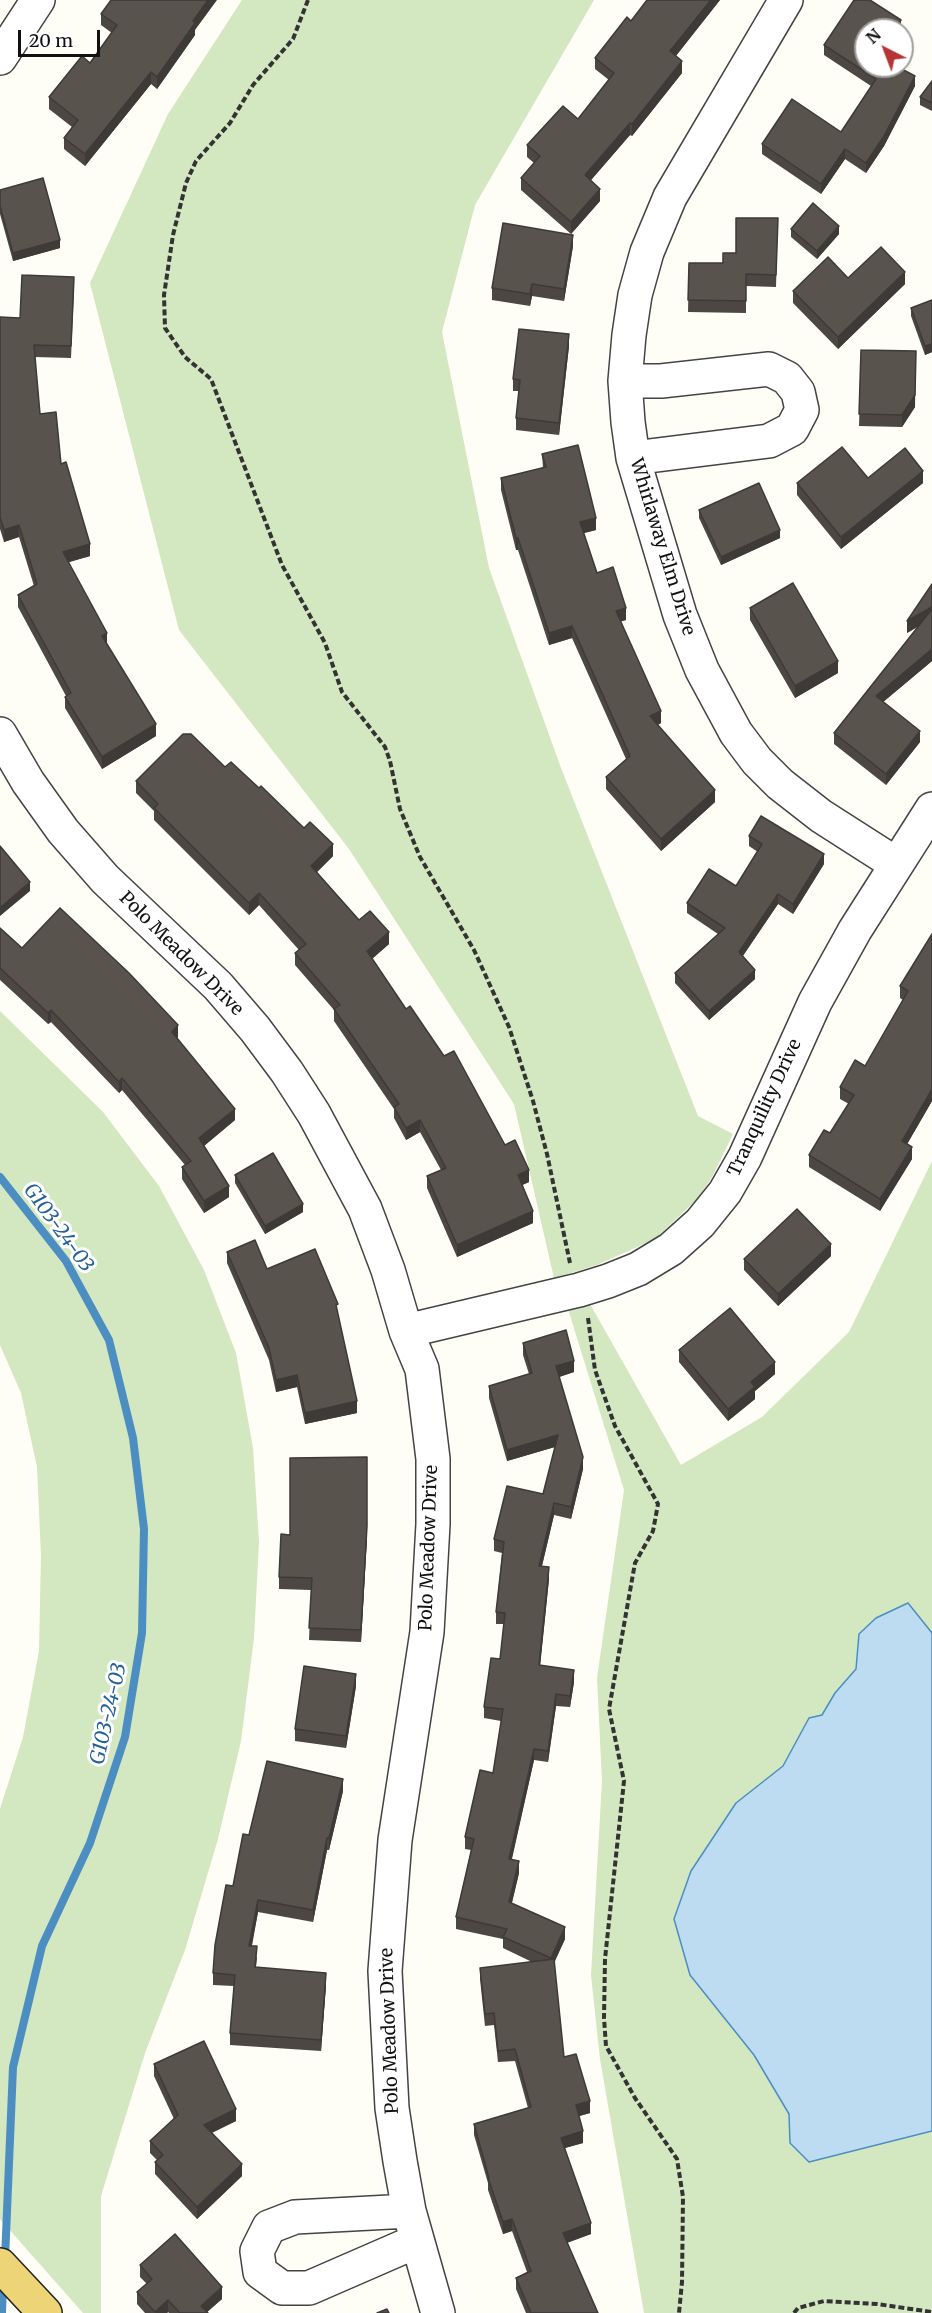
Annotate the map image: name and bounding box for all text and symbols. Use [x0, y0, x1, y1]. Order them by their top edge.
scale bar [21, 18, 104, 56]
north arrow [854, 18, 914, 78]
text: N [862, 24, 885, 48]
text: 20 m [29, 29, 73, 52]
street label: Whirlaway Elm Drive [625, 456, 699, 638]
street label: Polo Meadow Drive [115, 888, 247, 1020]
street label: Tranquility Drive [724, 1036, 806, 1180]
water label: G103-24-03 [18, 1179, 98, 1277]
street label: Polo Meadow Drive [415, 1465, 443, 1631]
water label: G103-24-03 [86, 1661, 132, 1767]
street label: Polo Meadow Drive [376, 1948, 404, 2114]

